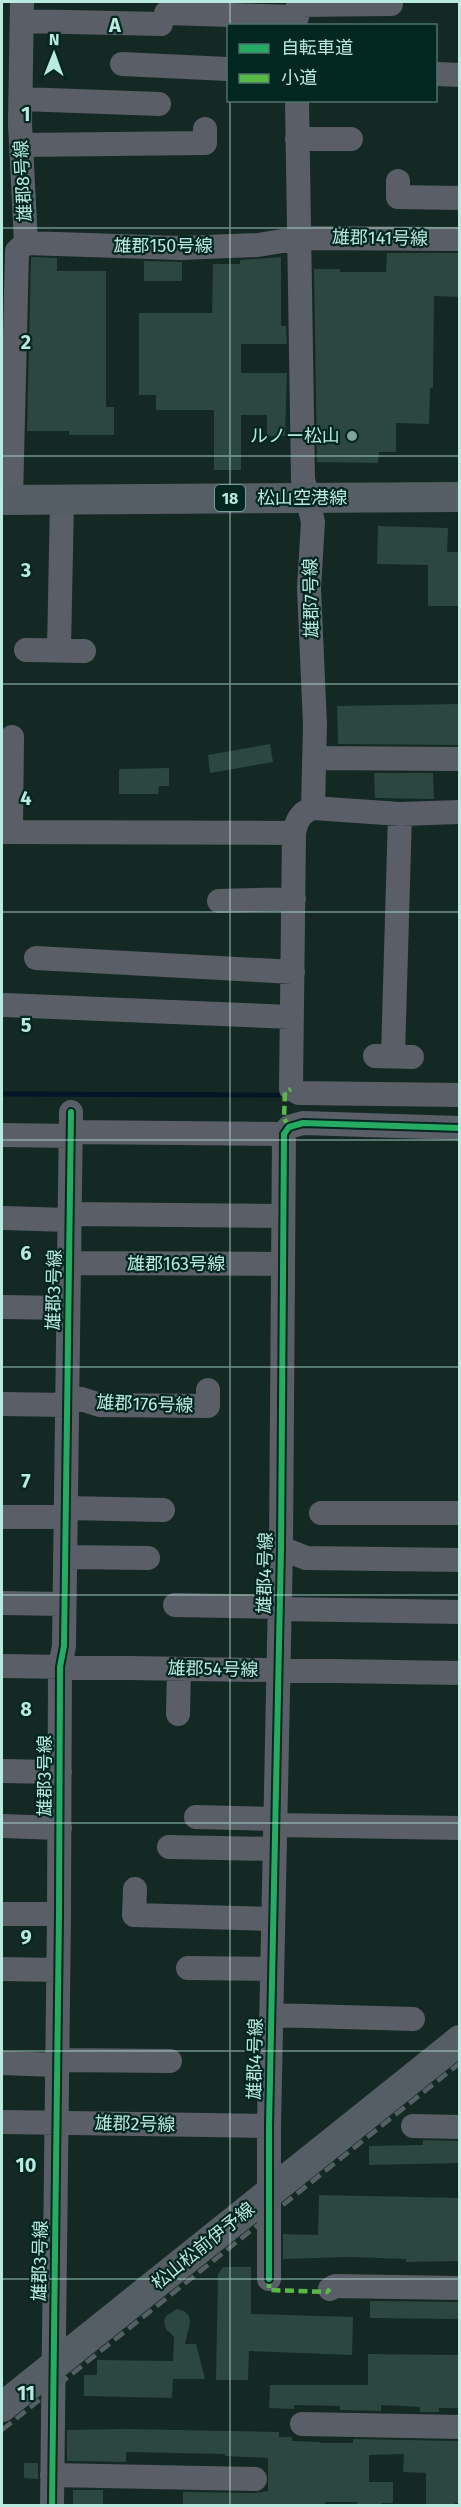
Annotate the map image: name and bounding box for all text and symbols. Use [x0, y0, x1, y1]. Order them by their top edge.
text: A [108, 13, 122, 37]
north arrow [24, 24, 84, 84]
legend [227, 24, 437, 102]
text: N [49, 30, 60, 49]
text: 自転車道 [281, 37, 353, 59]
text: 小道 [281, 67, 317, 89]
text: 1 [21, 102, 31, 126]
street label: 雄郡8号線 [10, 140, 36, 222]
street label: 雄郡141号線 [332, 226, 428, 250]
street label: 雄郡150号線 [114, 235, 212, 257]
text: 2 [21, 330, 31, 354]
place label: ルノー松山 [250, 425, 340, 447]
marker: ルノー松山 [345, 429, 359, 443]
road number: 18 [215, 485, 245, 511]
street label: 松山空港線 [257, 487, 347, 509]
text: 3 [20, 558, 31, 582]
street label: 雄郡7号線 [299, 558, 323, 638]
text: 4 [20, 786, 32, 810]
text: 5 [21, 1013, 32, 1037]
text: 6 [20, 1241, 32, 1265]
street label: 雄郡3号線 [42, 1249, 66, 1331]
street label: 雄郡163号線 [127, 1253, 225, 1275]
street label: 雄郡176号線 [96, 1391, 194, 1417]
text: 7 [21, 1469, 31, 1493]
street label: 雄郡4号線 [253, 1532, 277, 1614]
street label: 雄郡54号線 [168, 1657, 258, 1681]
text: 8 [20, 1697, 32, 1721]
street label: 雄郡3号線 [34, 1736, 56, 1816]
text: 9 [20, 1925, 32, 1949]
street label: 雄郡4号線 [243, 2018, 267, 2100]
street label: 雄郡2号線 [94, 2112, 176, 2136]
text: 10 [16, 2153, 36, 2177]
street label: 松山松前伊予線 [147, 2198, 259, 2294]
street label: 雄郡3号線 [28, 2220, 52, 2302]
text: 11 [17, 2381, 35, 2405]

